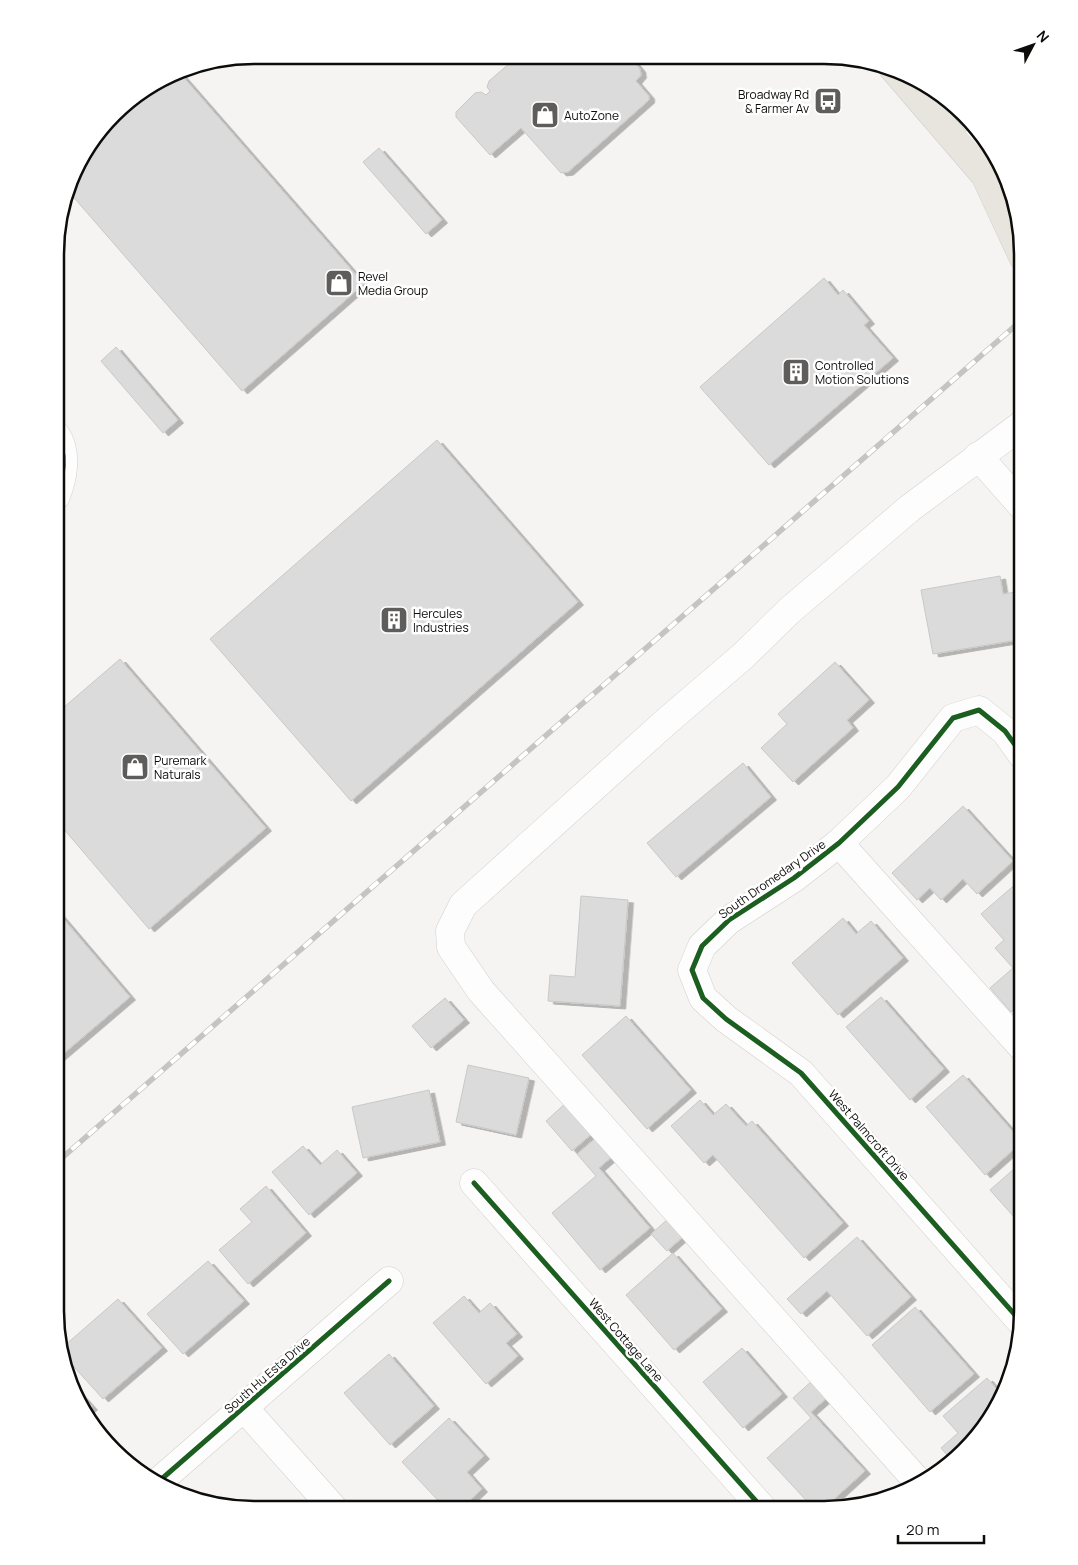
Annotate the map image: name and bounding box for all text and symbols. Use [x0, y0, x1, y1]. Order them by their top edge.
north arrow [1008, 20, 1058, 70]
text: N [1033, 26, 1054, 46]
place label: Broadway Rd & Farmer Av [738, 86, 809, 117]
bus stop icon: Broadway Rd & Farmer Av [813, 86, 843, 116]
shop icon: AutoZone [530, 100, 560, 130]
place label: AutoZone [564, 107, 619, 124]
shop icon: Revel Media Group [324, 268, 354, 298]
place label: Revel Media Group [358, 268, 428, 299]
building icon: Controlled Motion Solutions [781, 357, 811, 387]
place label: Controlled Motion Solutions [815, 357, 909, 388]
building icon: Hercules Industries [379, 605, 409, 635]
place label: Hercules Industries [413, 605, 469, 636]
shop icon: Puremark Naturals [120, 752, 150, 782]
place label: Puremark Naturals [154, 752, 208, 783]
street label: South Dromedary Drive [715, 836, 829, 922]
street label: West Palmcroft Drive [825, 1086, 913, 1184]
street label: West Cottage Lane [585, 1295, 667, 1385]
street label: South Hu Esta Drive [220, 1333, 314, 1417]
scale bar [898, 1512, 984, 1544]
text: 20 m [906, 1519, 939, 1540]

